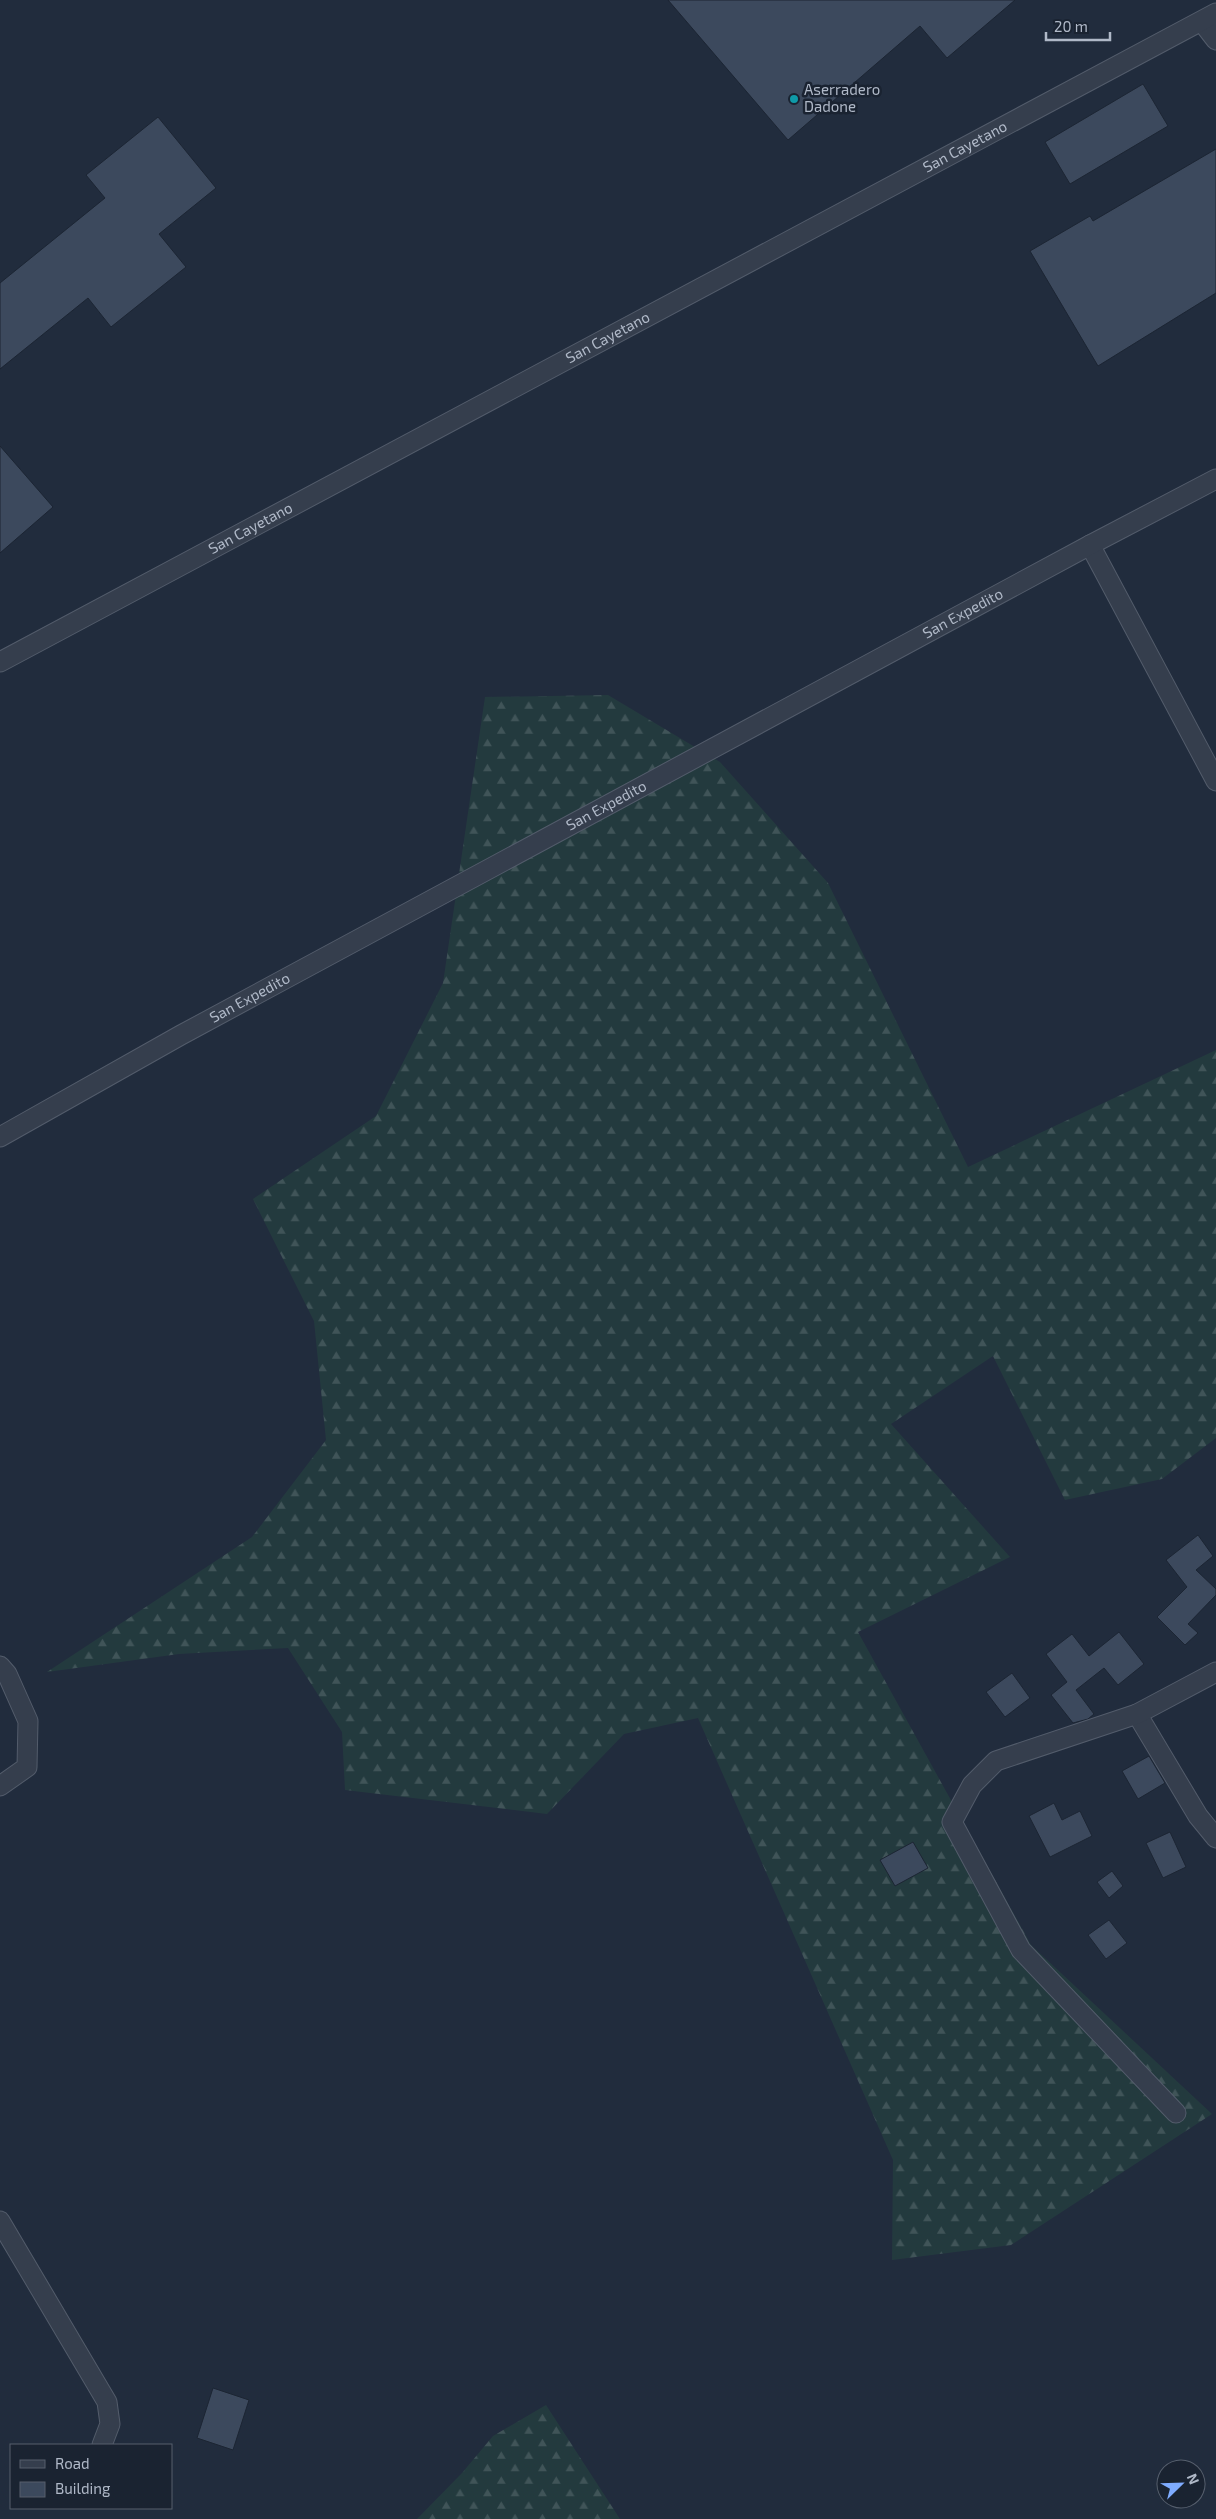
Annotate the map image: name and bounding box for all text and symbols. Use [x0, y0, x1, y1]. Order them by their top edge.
scale bar [1046, 10, 1110, 42]
text: 20 m [1054, 17, 1088, 35]
place label: Aserradero Dadone [804, 80, 880, 115]
marker: Aserradero Dadone [788, 93, 800, 105]
street label: San Cayetano [920, 116, 1010, 176]
street label: San Cayetano [562, 307, 653, 366]
street label: San Cayetano [205, 498, 295, 557]
street label: San Expedito [919, 584, 1006, 642]
street label: San Expedito [563, 776, 649, 834]
street label: San Expedito [206, 968, 293, 1026]
legend [10, 2444, 172, 2509]
text: Road [55, 2454, 90, 2472]
north arrow [1156, 2459, 1206, 2509]
text: N [1184, 2471, 1203, 2487]
text: Building [55, 2479, 111, 2497]

